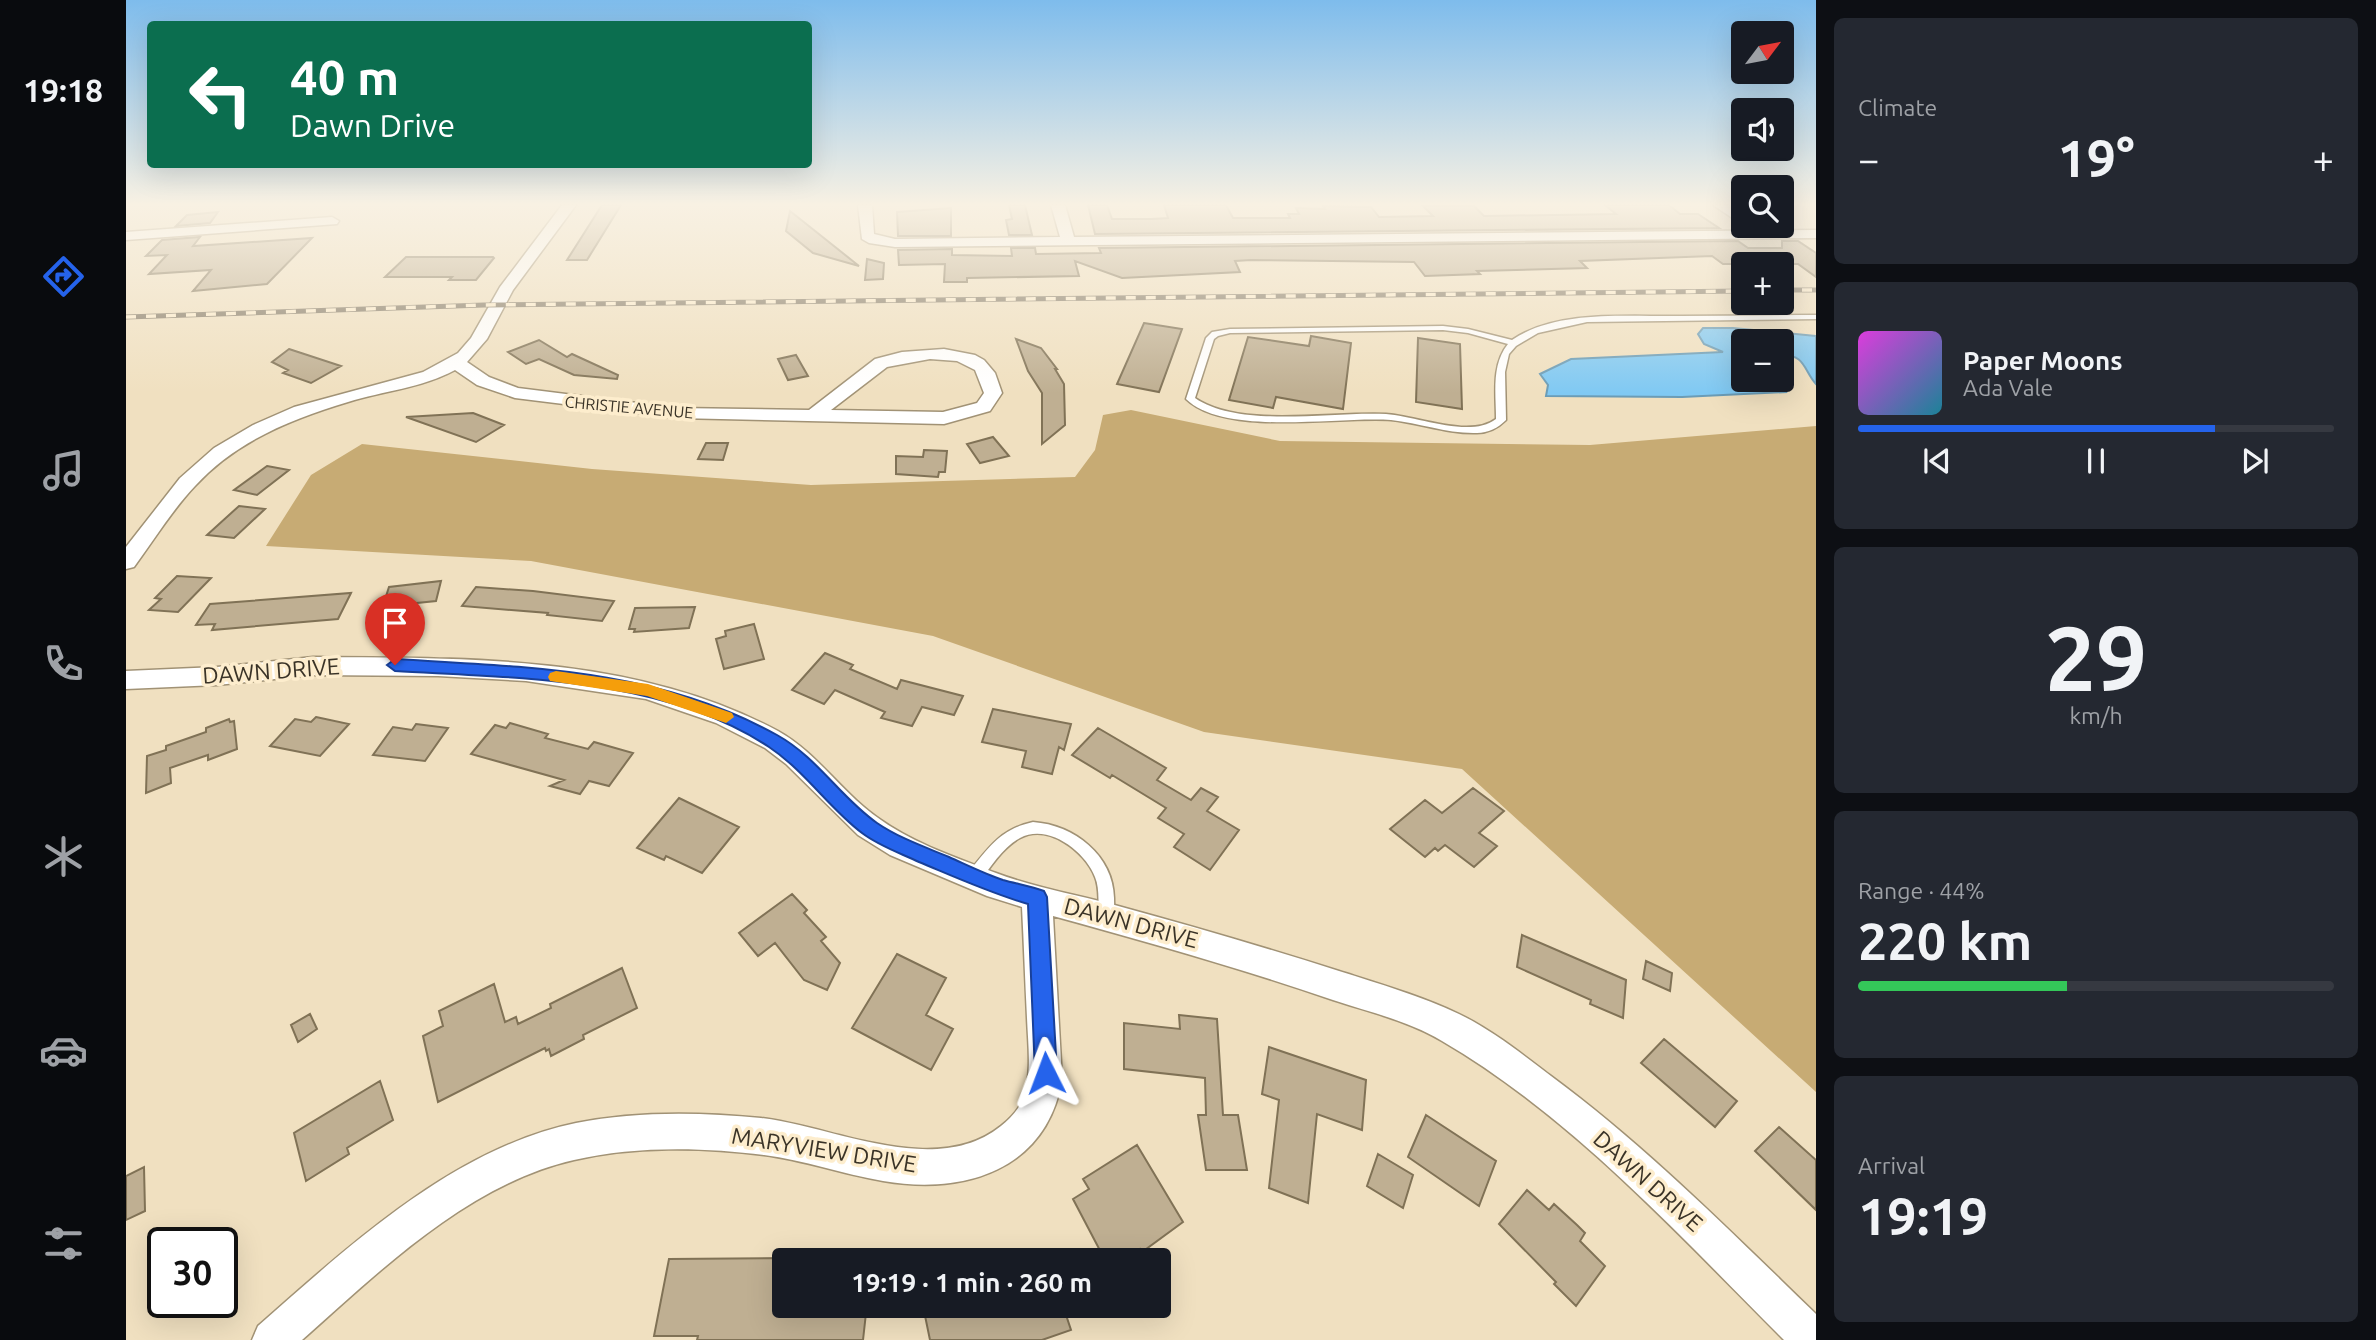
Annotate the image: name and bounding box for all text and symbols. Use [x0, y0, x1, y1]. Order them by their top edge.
north arrow [1731, 21, 1794, 84]
map controls [1731, 21, 1794, 392]
icon: left [175, 49, 266, 140]
text: 40 m [290, 49, 399, 104]
text: 19:18 [23, 72, 103, 108]
text: Climate [1858, 95, 1937, 120]
button: sound [1731, 98, 1794, 161]
text: Dawn Drive [290, 107, 455, 143]
text: 19° [2057, 129, 2135, 187]
text: − [1858, 138, 1879, 180]
text: + [2313, 138, 2334, 180]
button: search [1731, 175, 1794, 238]
icon: directions [39, 252, 88, 301]
button: + [1731, 252, 1794, 315]
button: − [1731, 329, 1794, 392]
text: Paper Moons [1963, 346, 2122, 375]
text: Ada Vale [1963, 375, 2053, 400]
street label: CHRISTIE AVENUE [564, 392, 694, 422]
icon: previous [1918, 442, 1956, 480]
icon: pause [2077, 442, 2115, 480]
icon: next [2236, 442, 2274, 480]
icon: music [39, 446, 88, 495]
pin [365, 593, 425, 665]
icon: arrive [376, 604, 414, 642]
text: 29 [2045, 606, 2147, 708]
icon: phone [39, 639, 88, 688]
street label: DAWN DRIVE [201, 653, 340, 688]
text: km/h [2069, 703, 2123, 728]
icon: climate [39, 832, 88, 881]
text: Range · 44% [1858, 878, 1985, 903]
street label: DAWN DRIVE [1061, 893, 1201, 952]
text: 220 km [1858, 912, 2032, 970]
icon: car [39, 1026, 88, 1075]
position arrow [1009, 1036, 1083, 1110]
street label: MARYVIEW DRIVE [730, 1123, 918, 1176]
street label: DAWN DRIVE [1589, 1125, 1708, 1236]
text: Arrival [1858, 1153, 1925, 1178]
text: 19:19 [1858, 1187, 1988, 1245]
icon: filters [39, 1219, 88, 1268]
speed limit sign: 30 [147, 1227, 238, 1318]
text: 19:19 · 1 min · 260 m [851, 1268, 1092, 1297]

